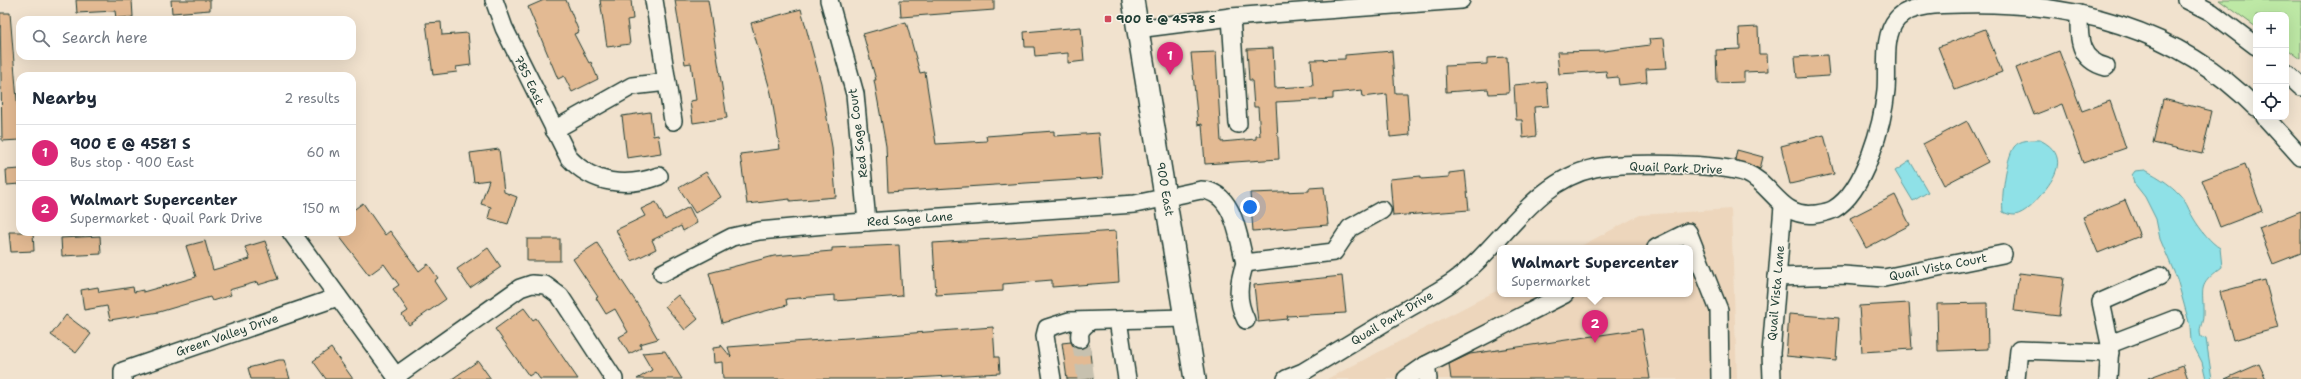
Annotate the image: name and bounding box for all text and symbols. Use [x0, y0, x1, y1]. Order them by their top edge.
place label: 900 E @ 4578 S [1116, 11, 1215, 27]
map controls [2253, 12, 2289, 120]
button: + [2253, 12, 2289, 48]
marker: 900 E @ 4578 S [1103, 14, 1113, 24]
search box [16, 16, 356, 60]
icon: search [30, 27, 52, 49]
text: Search here [62, 28, 148, 48]
pin: 1 [1157, 42, 1183, 75]
button: − [2253, 48, 2289, 84]
street label: 785 East [510, 53, 548, 107]
button: locate [2253, 84, 2289, 120]
text: Nearby [32, 87, 97, 109]
street label: Red Sage Court [845, 87, 871, 179]
text: 2 results [284, 90, 340, 107]
text: 900 E @ 4581 S [70, 134, 191, 154]
text: 1 [42, 144, 48, 161]
text: 60 m [307, 144, 340, 161]
text: Bus stop · 900 East [70, 154, 194, 171]
street label: Quail Park Drive [1629, 158, 1723, 178]
street label: 900 East [1152, 161, 1178, 217]
text: Walmart Supercenter [70, 190, 238, 210]
your location [1240, 197, 1260, 217]
text: 2 [40, 200, 50, 217]
text: 150 m [302, 200, 340, 217]
street label: Red Sage Lane [866, 208, 954, 230]
text: Supermarket · Quail Park Drive [70, 210, 263, 227]
popup [1497, 245, 1693, 297]
street label: Quail Vista Lane [1764, 245, 1788, 341]
street label: Quail Vista Court [1888, 250, 1988, 284]
text: Walmart Supercenter [1511, 253, 1679, 273]
text: Supermarket [1511, 273, 1590, 290]
street label: Quail Park Drive [1348, 287, 1436, 349]
street label: Green Valley Drive [174, 310, 281, 360]
pin: 2 [1582, 310, 1608, 343]

